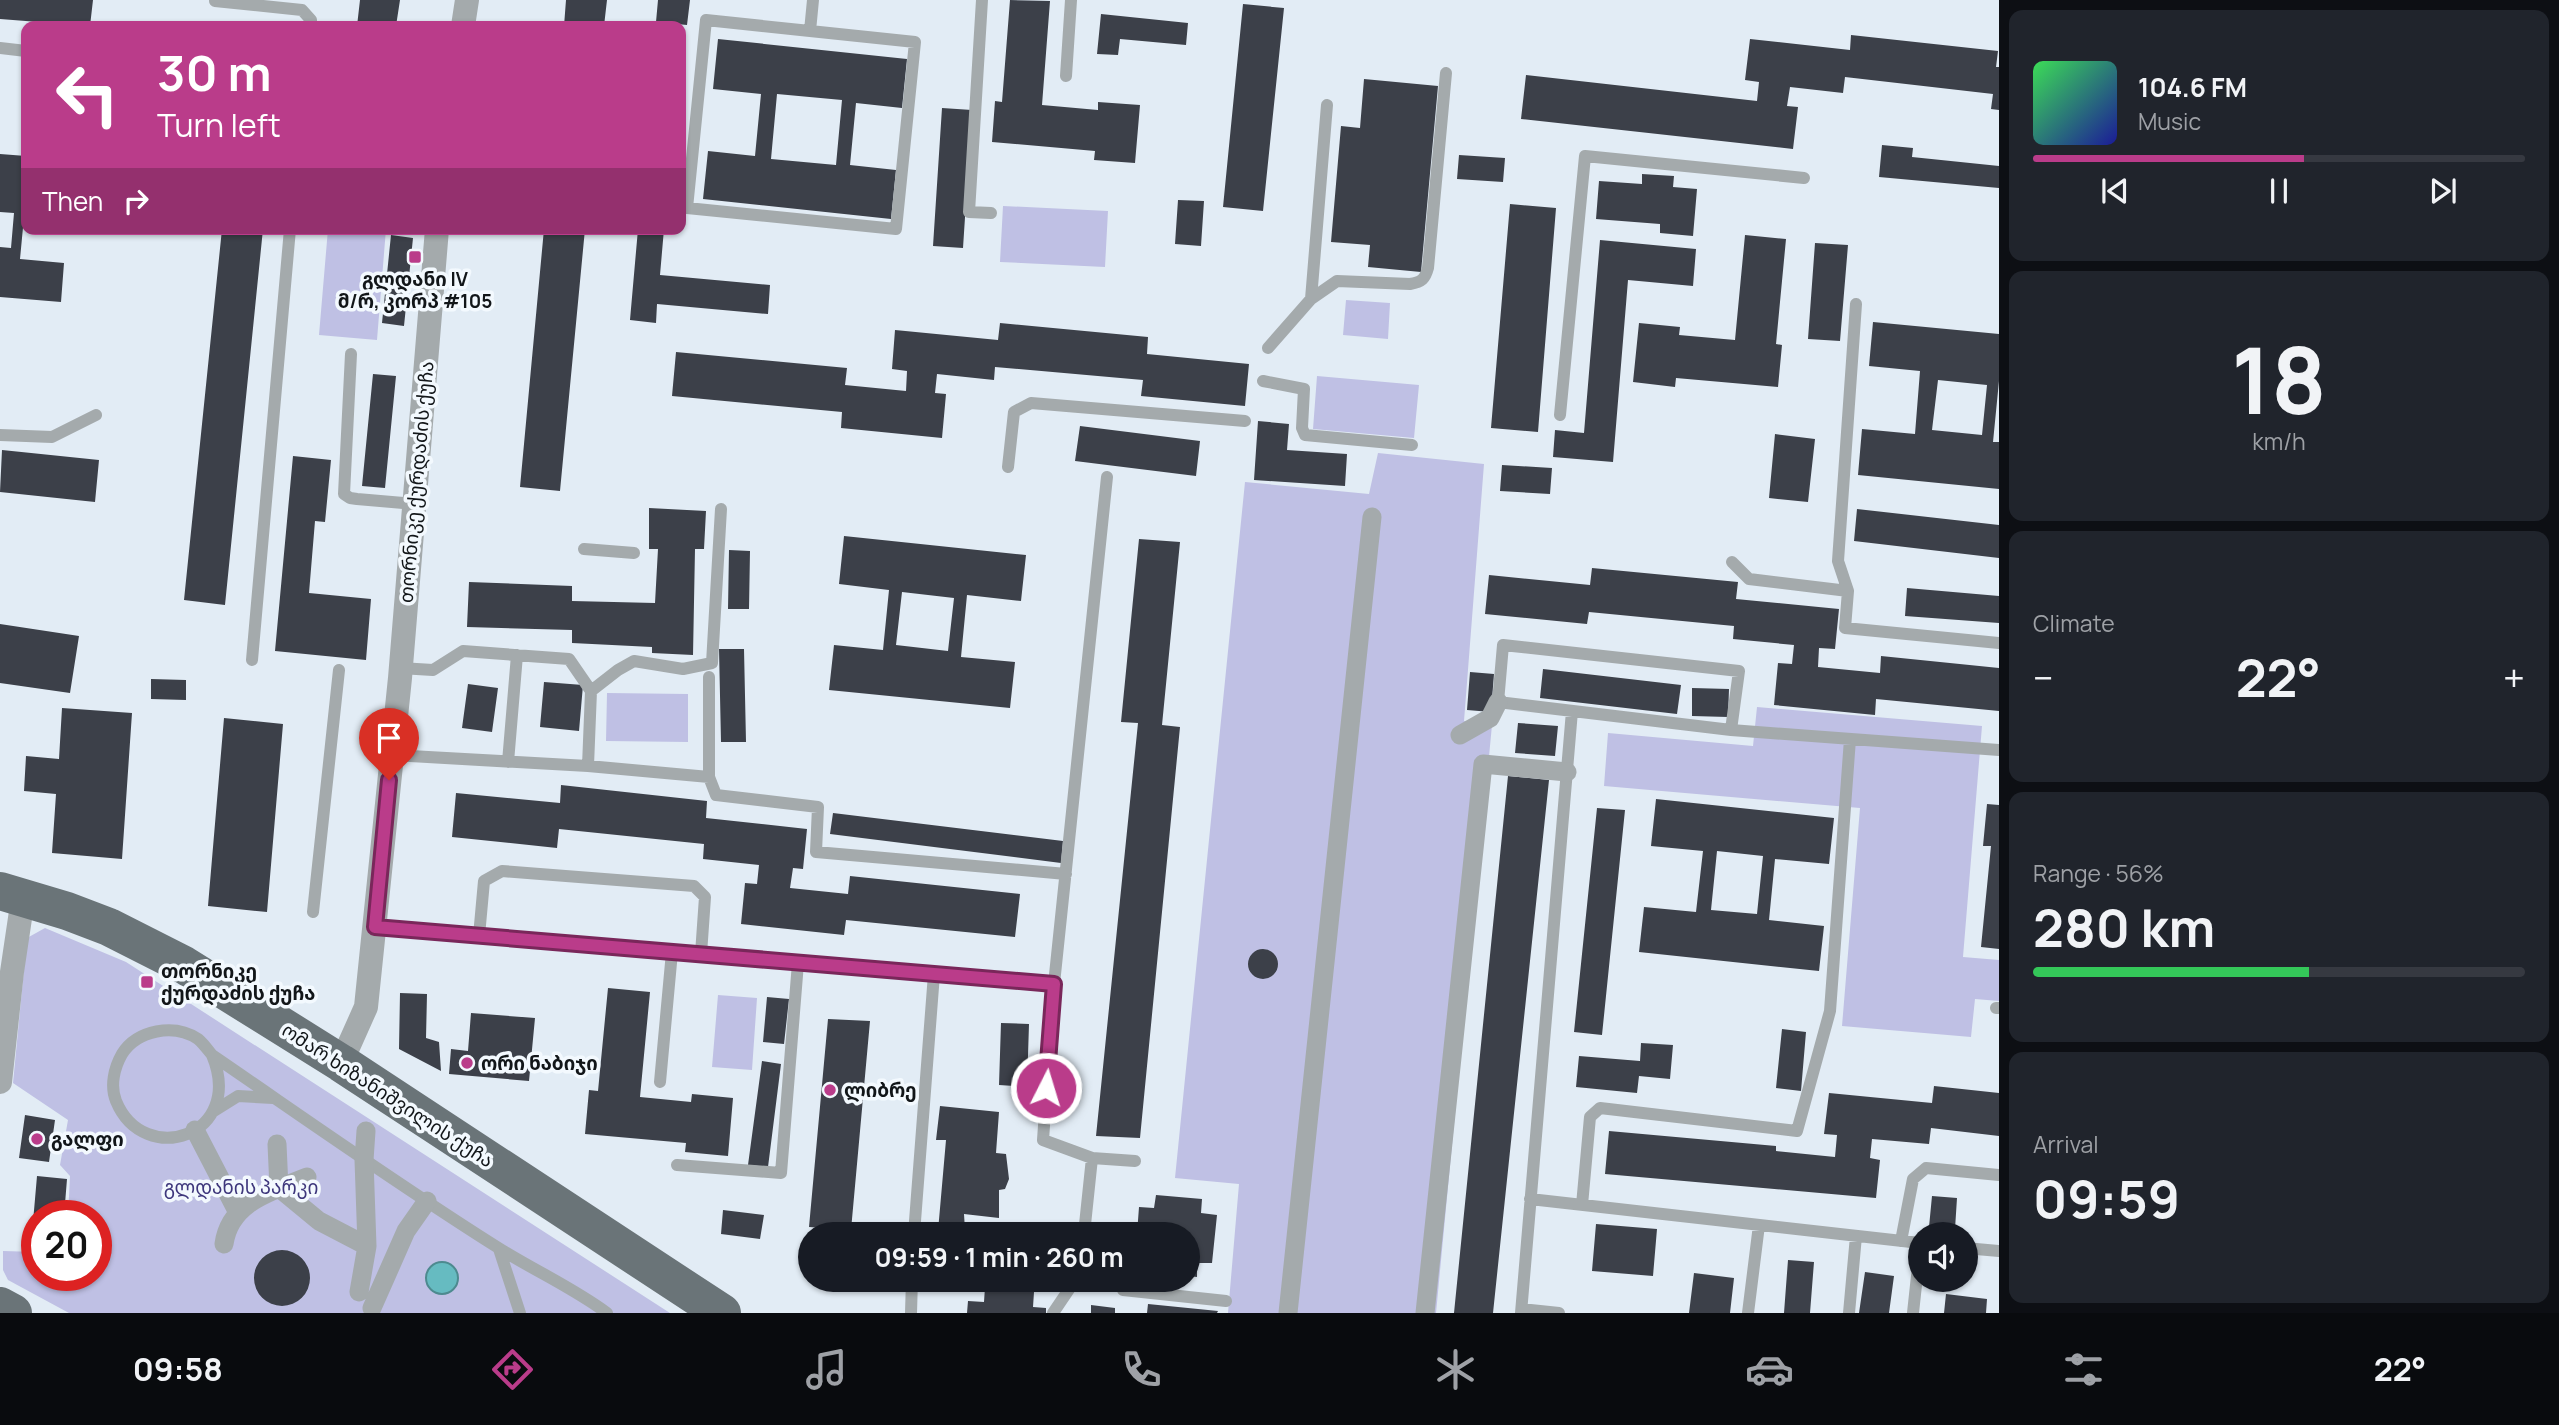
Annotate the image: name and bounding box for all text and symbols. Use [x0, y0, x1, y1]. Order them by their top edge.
text: 30 m [157, 39, 272, 106]
icon: left [42, 49, 133, 140]
text: 104.6 FM [2138, 69, 2247, 105]
text: Turn left [157, 103, 281, 147]
text: Music [2138, 105, 2201, 137]
icon: previous [2096, 172, 2134, 210]
icon: pause [2260, 172, 2298, 210]
icon: next [2424, 172, 2462, 210]
icon: right [117, 182, 155, 220]
text: Then [42, 183, 103, 219]
marker: გლდანი IV მ/რ, კორპ #105 [407, 249, 423, 265]
place label: გლდანი IV მ/რ, კორპ #105 [338, 266, 492, 314]
text: 18 [2231, 317, 2327, 441]
street label: თორნიკე ქურდაძის ქუჩა [392, 360, 440, 604]
text: km/h [2252, 425, 2306, 457]
text: Climate [2033, 607, 2115, 639]
text: 22° [2236, 642, 2321, 713]
text: − [2033, 651, 2054, 703]
text: + [2503, 651, 2525, 703]
pin [359, 708, 419, 780]
icon: arrive [370, 719, 408, 757]
text: Range · 56% [2033, 857, 2164, 889]
text: 280 km [2033, 892, 2215, 963]
place label: თორნიკე ქურდაძის ქუჩა [161, 958, 315, 1006]
marker: თორნიკე ქურდაძის ქუჩა [139, 974, 155, 990]
street label: ომარ ხიზანიშვილის ქუჩა [277, 1017, 499, 1173]
place label: ორი ნაბიჯი [481, 1050, 598, 1076]
position arrow [1009, 1051, 1083, 1125]
marker: ორი ნაბიჯი [459, 1055, 475, 1071]
place label: ლიბრე [844, 1077, 917, 1103]
marker: ლიბრე [822, 1082, 838, 1098]
place label: გალფი [51, 1126, 124, 1152]
text: Arrival [2033, 1128, 2099, 1160]
marker: გალფი [29, 1131, 45, 1147]
text: 09:59 [2033, 1163, 2180, 1234]
park label: გლდანის პარკი [164, 1174, 318, 1200]
speed limit sign: 20 [21, 1200, 112, 1291]
map controls [1908, 1222, 1978, 1292]
button: sound [1908, 1222, 1978, 1292]
text: 09:59 · 1 min · 260 m [874, 1239, 1124, 1275]
icon: directions [488, 1345, 537, 1394]
icon: music [802, 1345, 851, 1394]
icon: phone [1117, 1345, 1166, 1394]
icon: climate [1431, 1345, 1480, 1394]
icon: car [1745, 1345, 1794, 1394]
icon: filters [2059, 1345, 2108, 1394]
text: 09:58 [133, 1347, 223, 1391]
text: 22° [2374, 1347, 2426, 1391]

